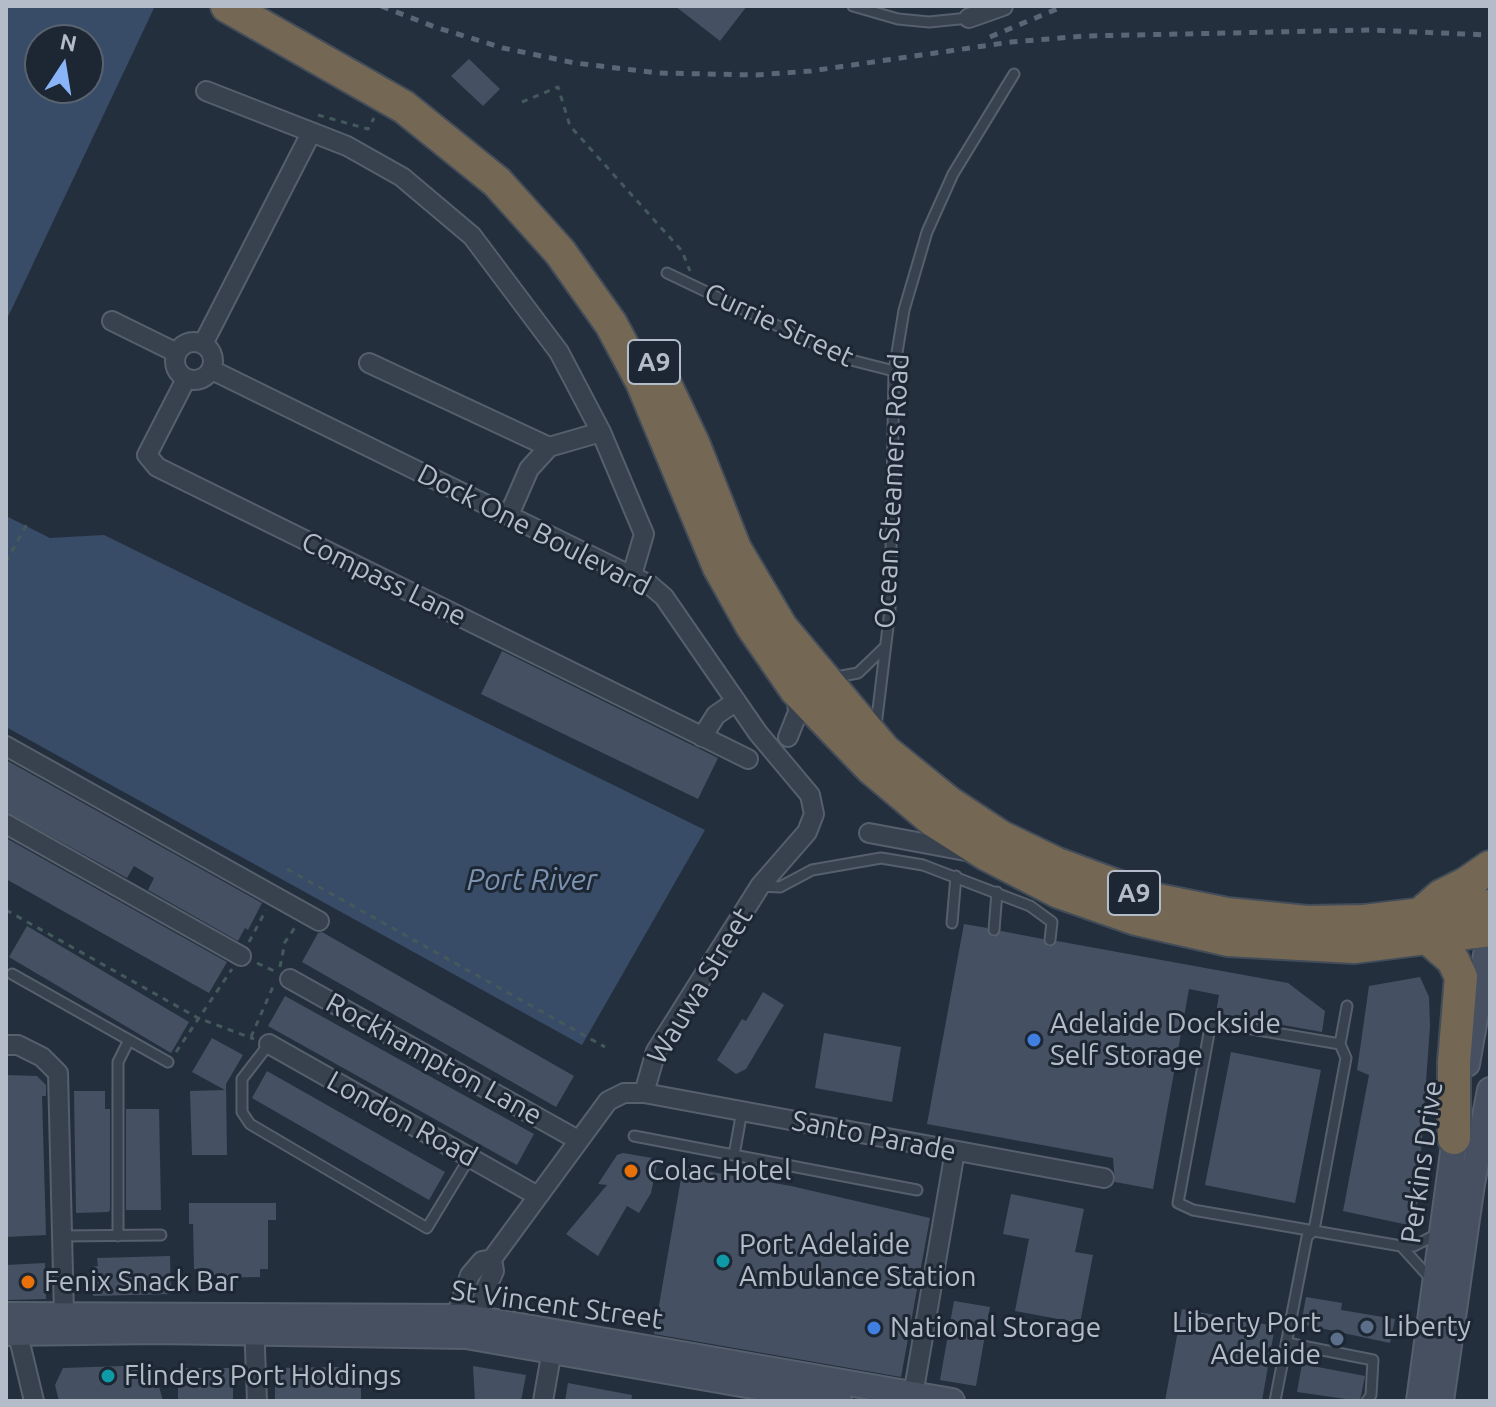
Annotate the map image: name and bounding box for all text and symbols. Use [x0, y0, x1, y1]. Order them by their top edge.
north arrow [24, 24, 104, 104]
text: N [58, 28, 79, 56]
street label: Currie Street [699, 276, 859, 374]
road number: A9 [628, 340, 680, 384]
street label: Ocean Steamers Road [868, 352, 916, 630]
street label: Dock One Boulevard [412, 457, 656, 603]
street label: Compass Lane [296, 525, 472, 633]
water label: Port River [467, 862, 597, 898]
road number: A9 [1108, 871, 1160, 915]
street label: Wauwa Street [640, 902, 760, 1070]
street label: Rockhampton Lane [320, 986, 548, 1132]
place label: Adelaide Dockside Self Storage [1050, 1007, 1281, 1073]
marker: Adelaide Dockside Self Storage [1025, 1031, 1043, 1049]
street label: London Road [321, 1064, 483, 1174]
street label: Perkins Drive [1394, 1078, 1450, 1246]
street label: Santo Parade [789, 1104, 959, 1168]
place label: Colac Hotel [647, 1154, 791, 1188]
marker: Colac Hotel [622, 1162, 640, 1180]
place label: Port Adelaide Ambulance Station [739, 1228, 976, 1294]
marker: Port Adelaide Ambulance Station [714, 1252, 732, 1270]
place label: Fenix Snack Bar [44, 1265, 239, 1299]
marker: Fenix Snack Bar [19, 1273, 37, 1291]
street label: St Vincent Street [449, 1274, 665, 1336]
place label: Liberty Port Adelaide [1172, 1306, 1321, 1372]
place label: Liberty [1383, 1310, 1471, 1344]
place label: National Storage [890, 1311, 1101, 1345]
marker: Liberty [1358, 1318, 1376, 1336]
marker: National Storage [865, 1319, 883, 1337]
marker: Liberty Port Adelaide [1328, 1330, 1346, 1348]
place label: Flinders Port Holdings [124, 1359, 401, 1393]
marker: Flinders Port Holdings [99, 1367, 117, 1385]

